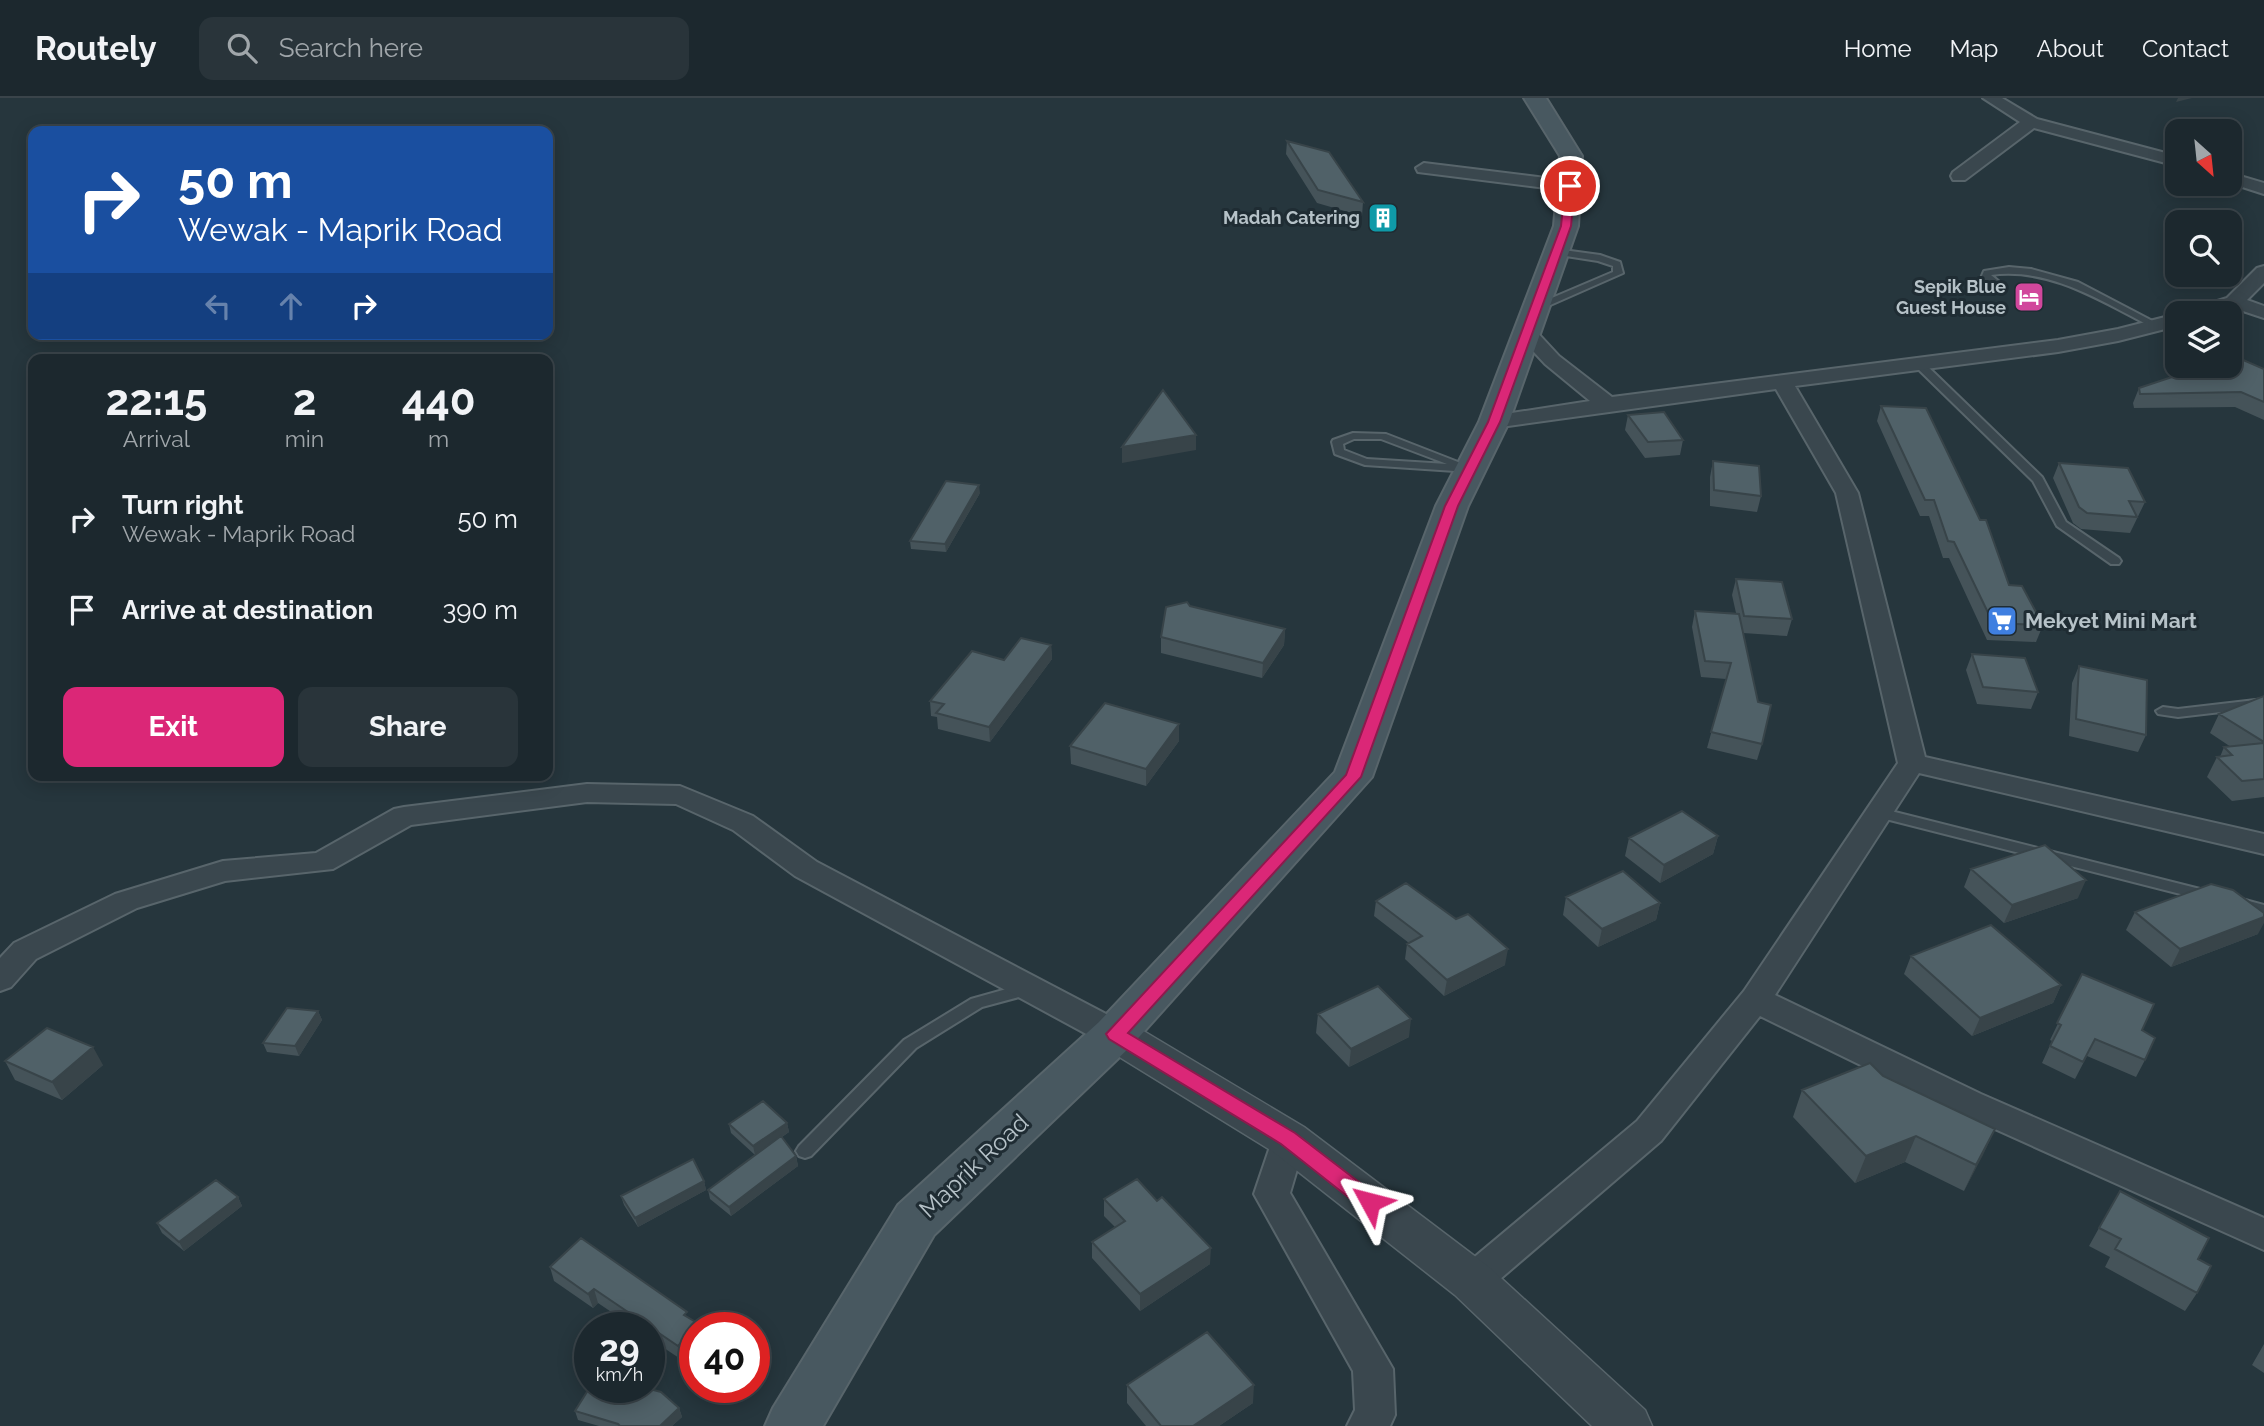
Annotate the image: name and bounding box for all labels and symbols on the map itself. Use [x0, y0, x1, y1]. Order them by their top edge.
north arrow [2165, 119, 2242, 196]
pin [1540, 156, 1600, 216]
building icon: Madah Catering [1366, 201, 1400, 235]
place label: Madah Catering [1223, 207, 1360, 228]
place label: Sepik Blue Guest House [1896, 276, 2006, 318]
hotel icon: Sepik Blue Guest House [2012, 280, 2046, 314]
supermarket icon: Mekyet Mini Mart [1985, 604, 2019, 638]
place label: Mekyet Mini Mart [2025, 608, 2197, 633]
street label: Maprik Road [913, 1108, 1034, 1224]
position arrow [1333, 1165, 1407, 1239]
speed limit sign: 40 [679, 1312, 770, 1403]

